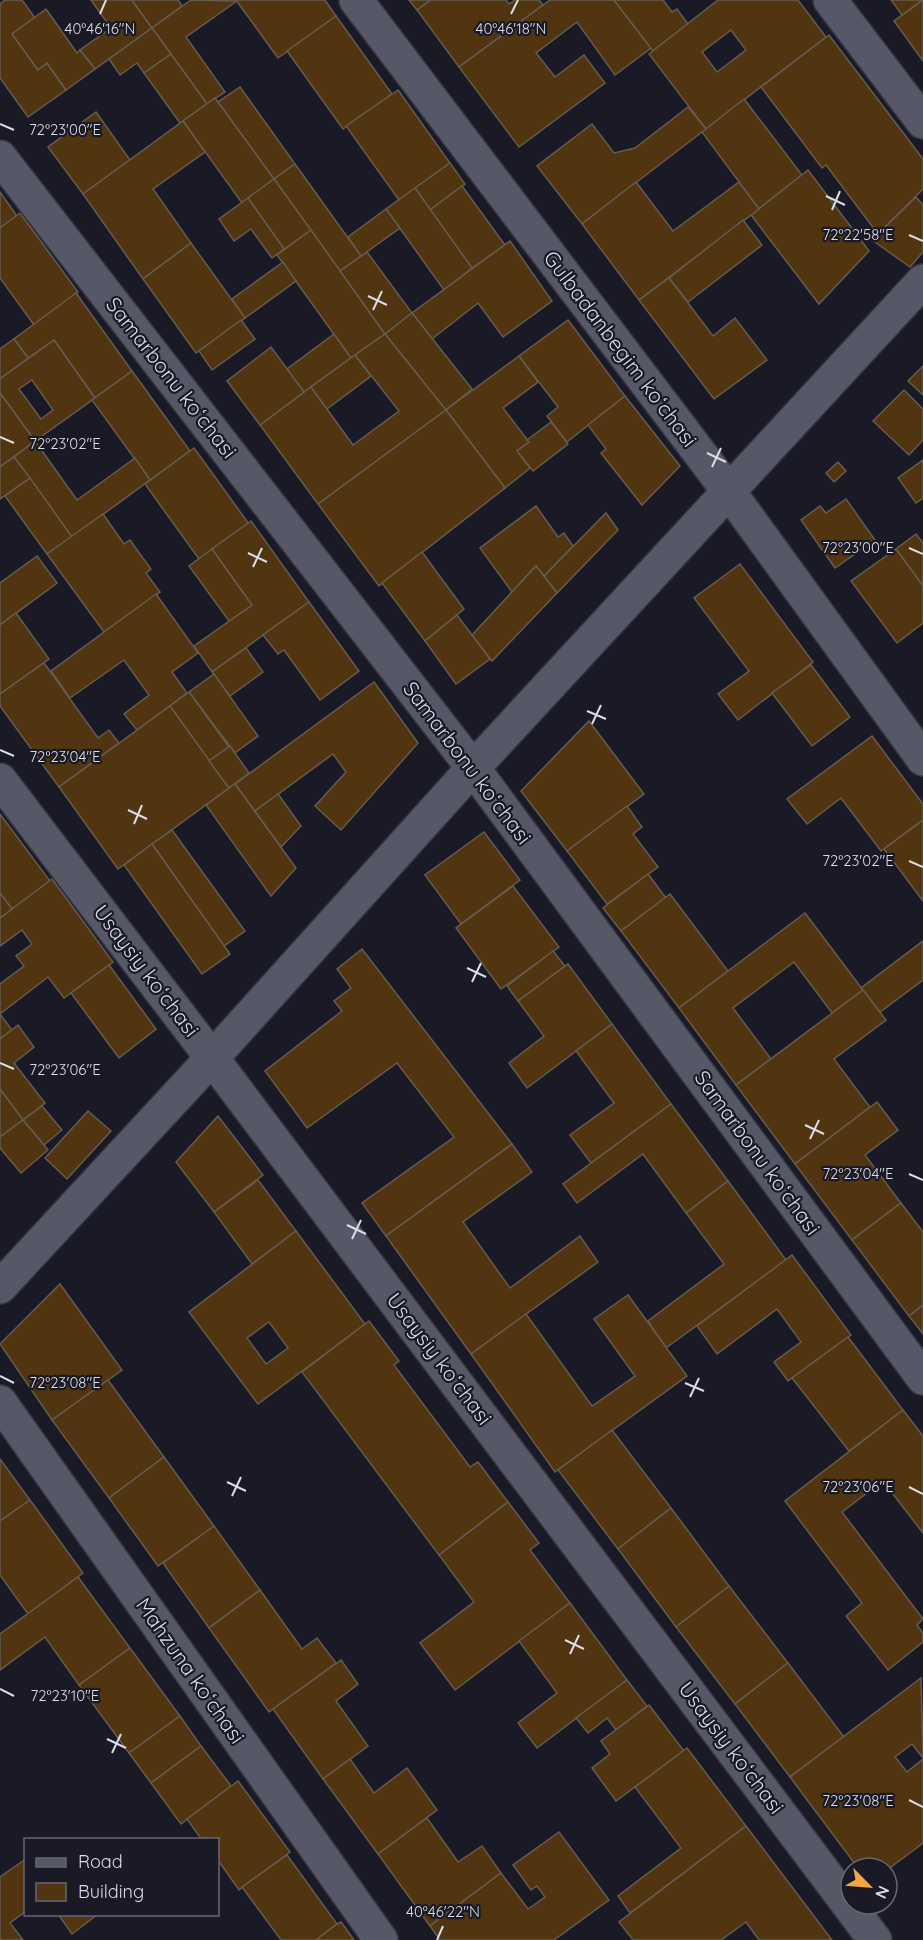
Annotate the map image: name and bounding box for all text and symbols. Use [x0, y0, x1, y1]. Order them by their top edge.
text: 40°46'16"N [65, 19, 135, 38]
text: 40°46'18"N [476, 19, 547, 38]
text: 72°23'00"E [29, 120, 101, 139]
text: 72°22'58"E [822, 225, 894, 244]
street label: Gulbadanbegim koʻchasi [539, 245, 703, 452]
street label: Samarbonu koʻchasi [101, 292, 243, 463]
text: 72°23'02"E [29, 434, 101, 453]
text: 72°23'00"E [822, 538, 894, 557]
street label: Samarbonu koʻchasi [398, 676, 538, 849]
text: 72°23'04"E [29, 747, 101, 766]
text: 72°23'02"E [822, 851, 894, 870]
street label: Usaysiy koʻchasi [89, 899, 205, 1042]
text: 72°23'06"E [29, 1060, 101, 1079]
street label: Samarbonu koʻchasi [689, 1065, 826, 1240]
text: 72°23'04"E [822, 1164, 894, 1183]
street label: Usaysiy koʻchasi [382, 1287, 498, 1430]
text: 72°23'08"E [29, 1373, 101, 1392]
text: 72°23'06"E [822, 1477, 894, 1496]
street label: Mahzuna koʻchasi [131, 1592, 251, 1748]
street label: Usaysiy koʻchasi [674, 1676, 790, 1819]
text: 72°23'10"E [31, 1686, 99, 1705]
text: 72°23'08"E [822, 1791, 894, 1810]
legend [24, 1838, 219, 1916]
text: Road [78, 1850, 123, 1873]
north arrow [839, 1856, 899, 1916]
text: Building [78, 1880, 144, 1903]
text: N [871, 1883, 894, 1902]
text: 40°46'22"N [406, 1902, 480, 1921]

